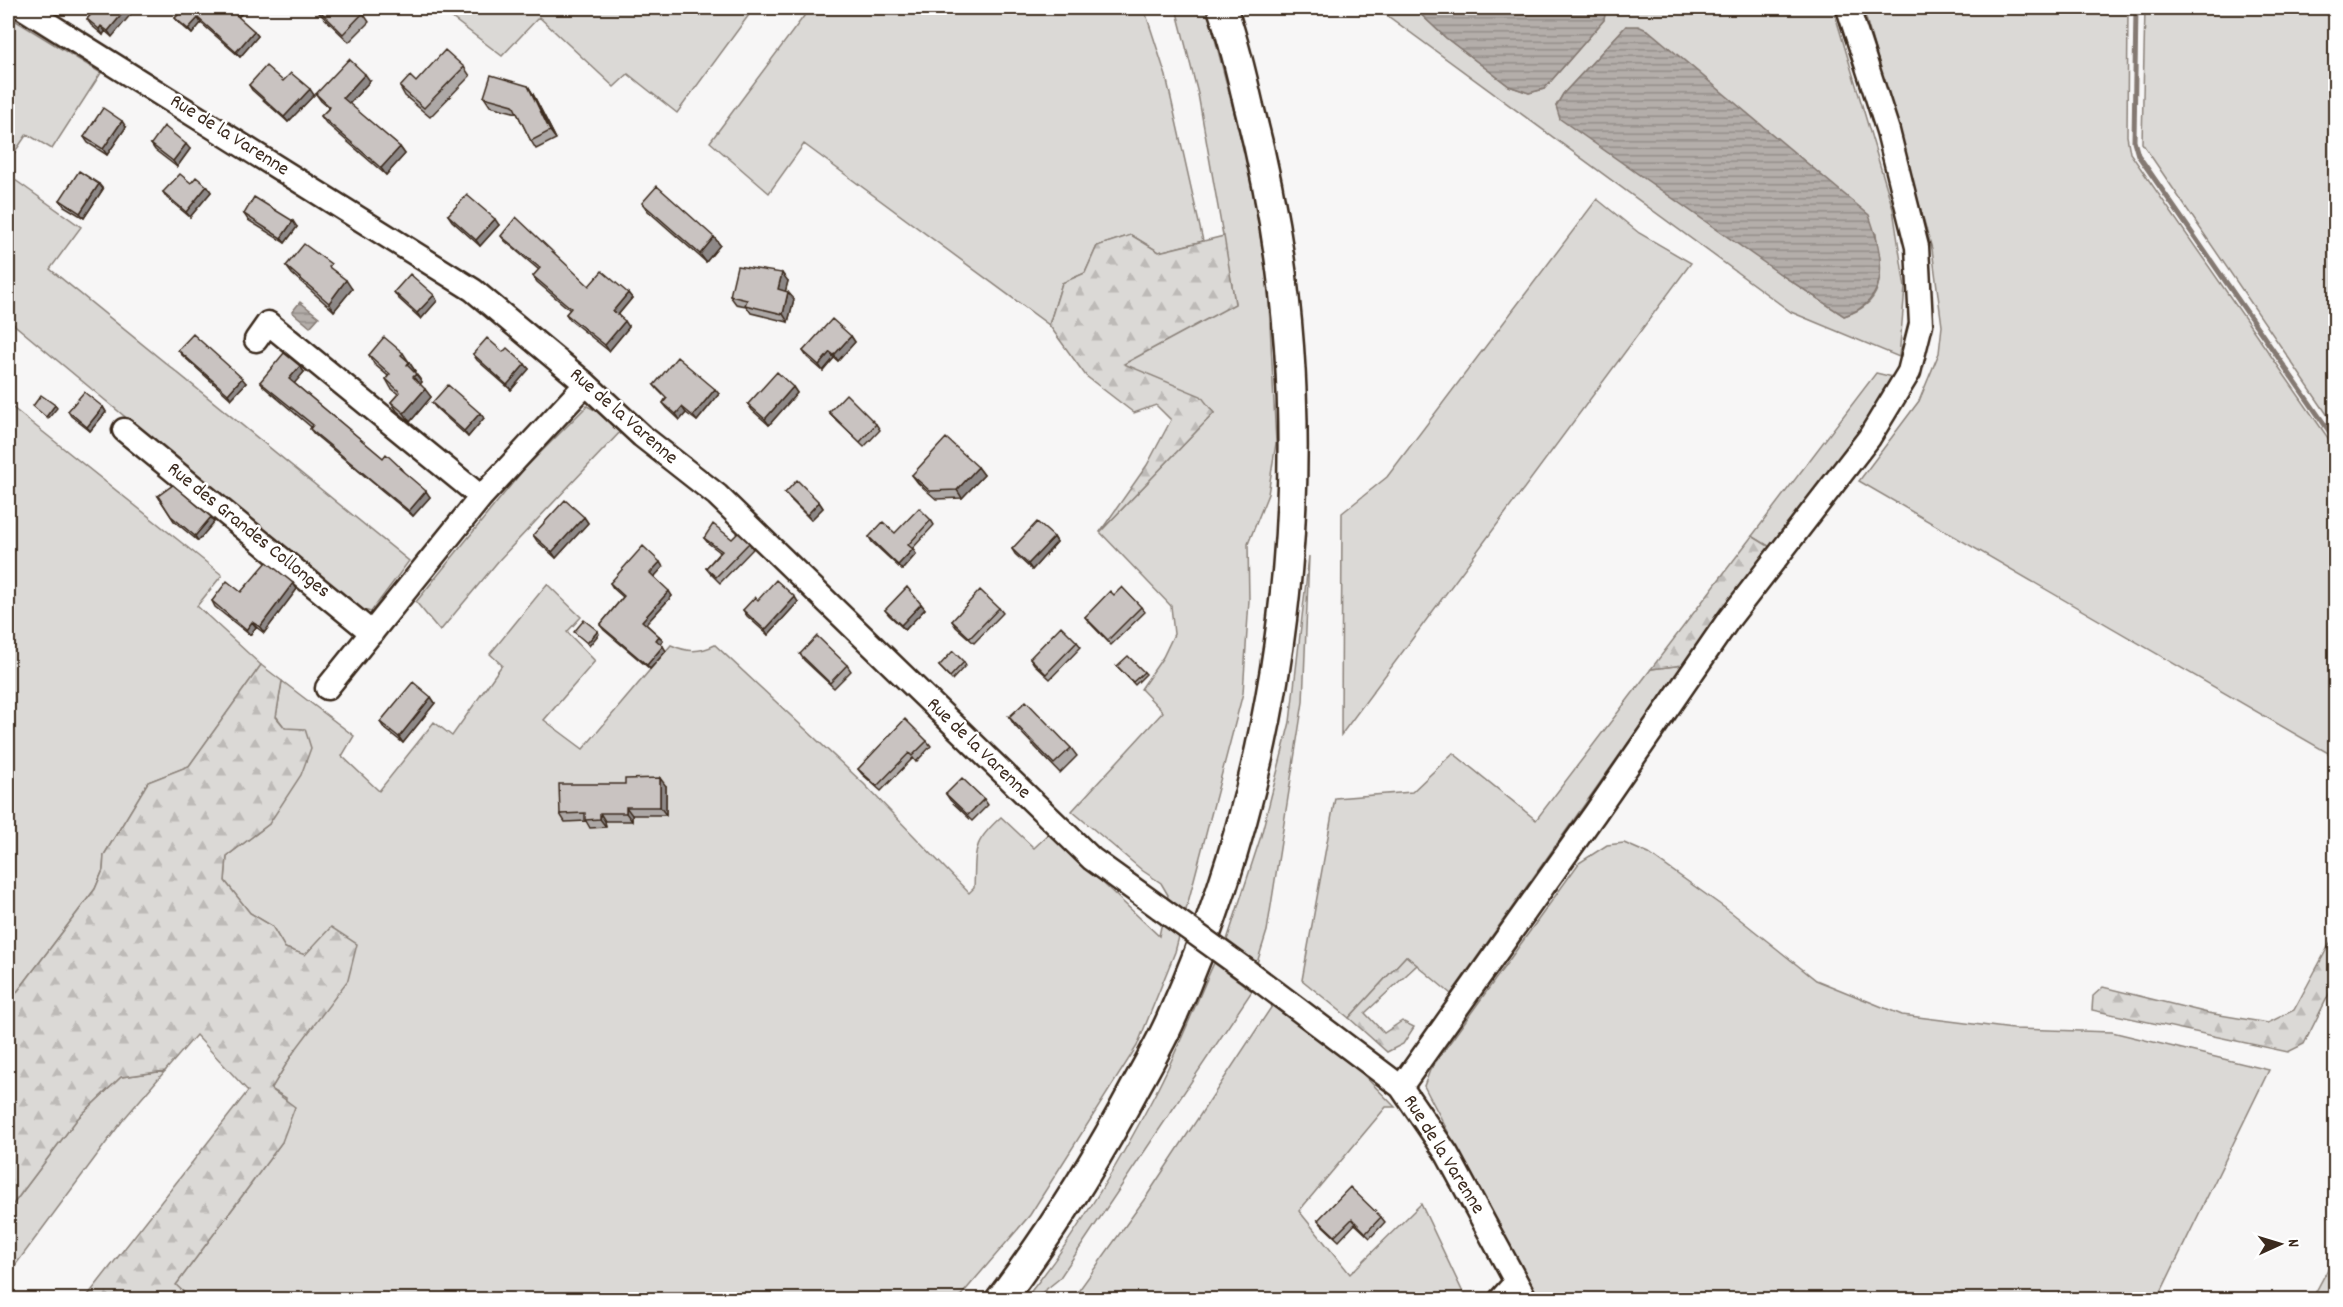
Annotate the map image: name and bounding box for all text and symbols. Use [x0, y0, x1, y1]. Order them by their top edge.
street label: Rue de la Varenne [164, 88, 294, 184]
street label: Rue de la Varenne [563, 362, 684, 472]
street label: Rue des Grandes Collonges [160, 456, 336, 606]
street label: Rue de la Varenne [919, 692, 1037, 806]
street label: Rue de la Varenne [1395, 1090, 1491, 1220]
north arrow [2250, 1214, 2310, 1274]
text: N [2281, 1238, 2304, 1248]

